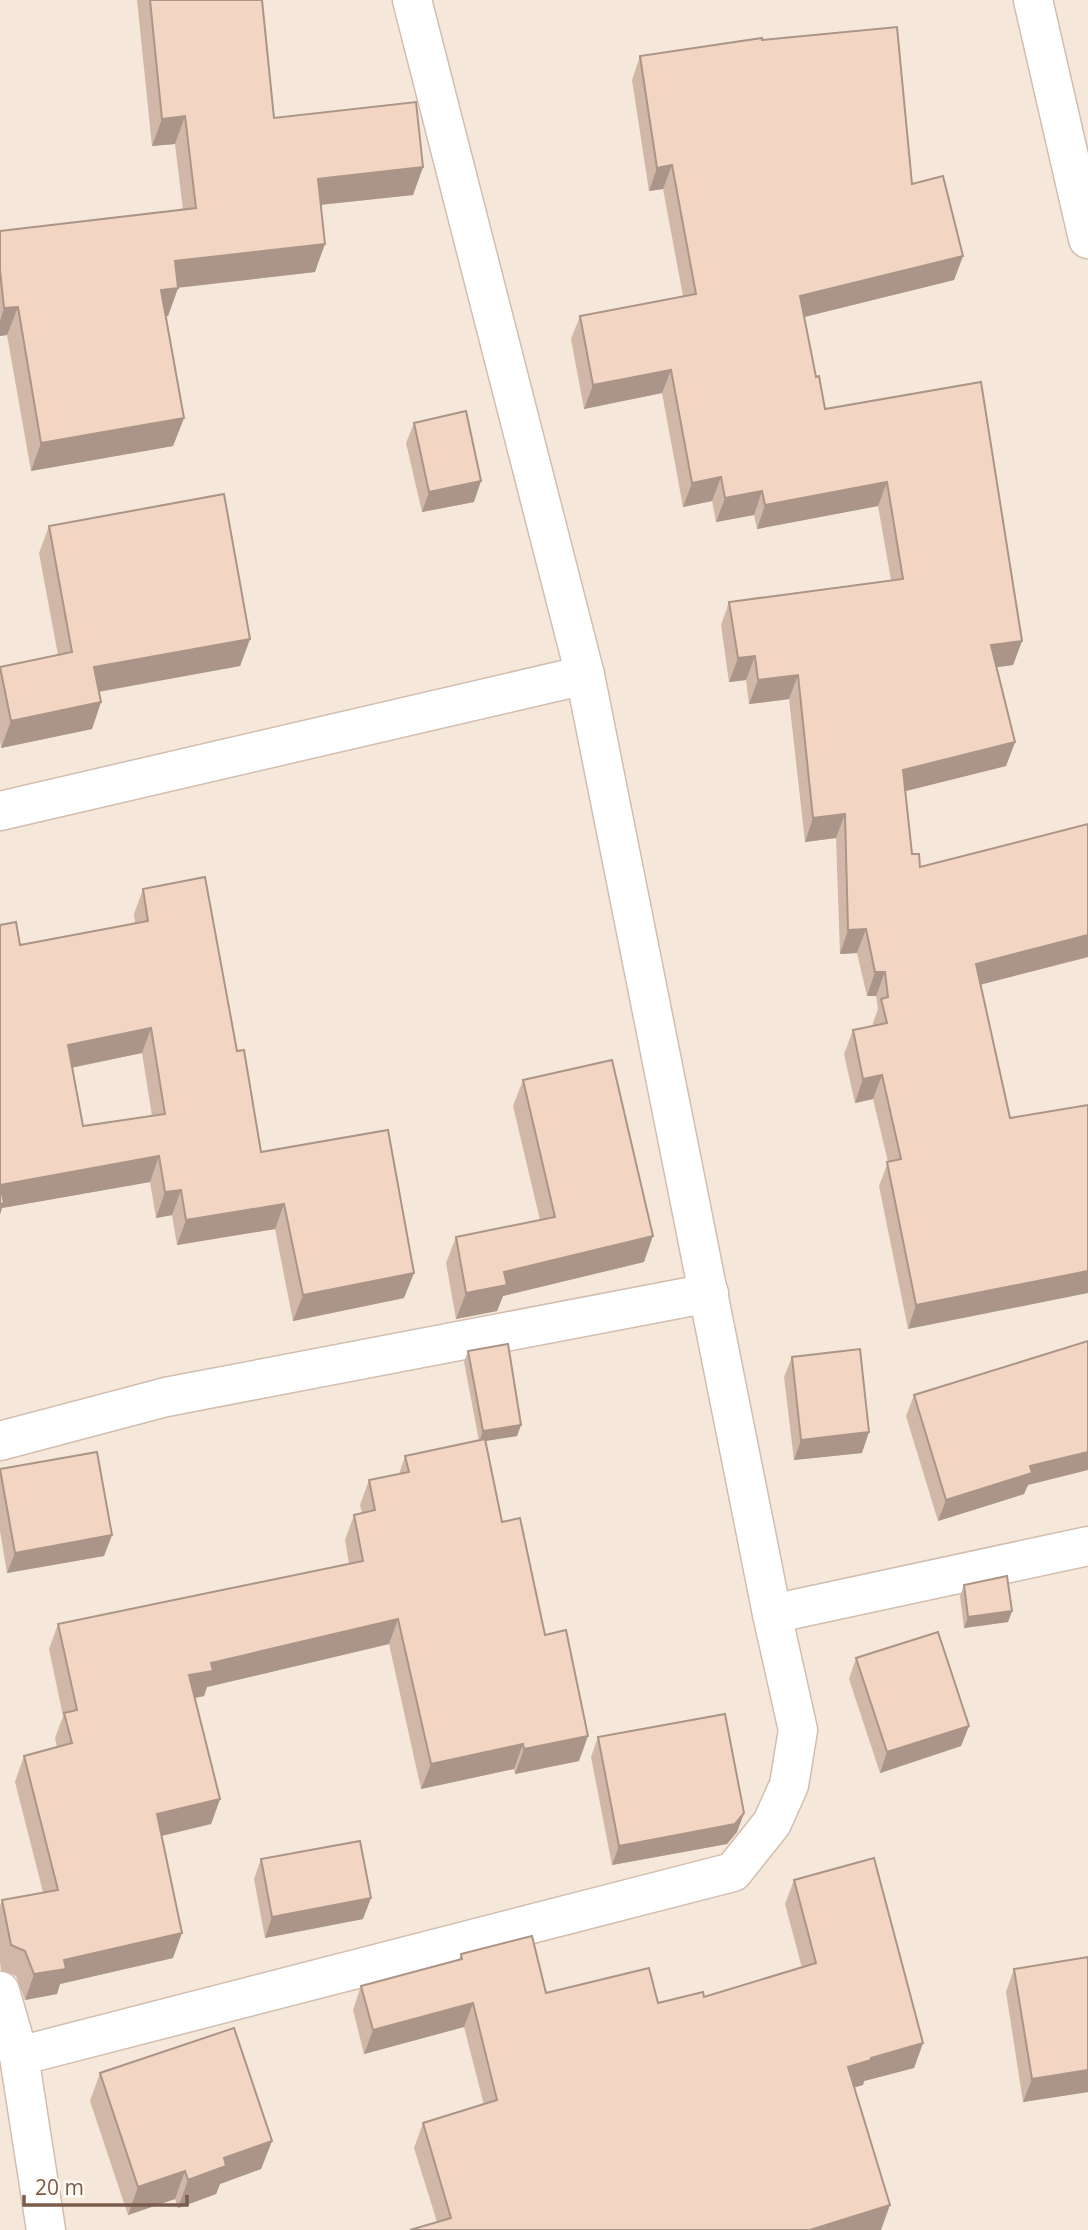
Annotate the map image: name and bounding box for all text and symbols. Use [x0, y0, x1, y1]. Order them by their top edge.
scale bar [24, 2164, 187, 2208]
text: 20 m [35, 2173, 84, 2201]

